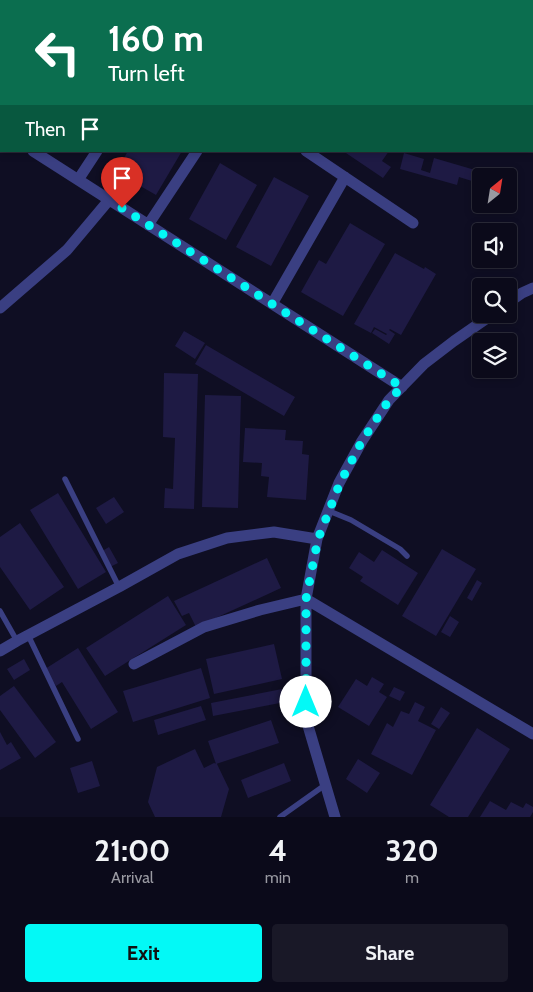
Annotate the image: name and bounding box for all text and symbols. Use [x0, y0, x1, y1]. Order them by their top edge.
text: 160 m [108, 17, 204, 60]
icon: left [25, 20, 90, 85]
text: Turn left [108, 60, 185, 87]
icon: arrive [76, 115, 104, 143]
text: Then [25, 118, 66, 141]
pin [101, 157, 143, 208]
icon: arrive [108, 164, 136, 192]
north arrow [472, 168, 518, 212]
map controls [472, 168, 517, 378]
button: sound [472, 223, 517, 268]
button: search [472, 278, 517, 323]
button: layers [472, 333, 517, 378]
position arrow [279, 675, 331, 727]
text: 21:00 [94, 832, 170, 869]
text: 4 [269, 832, 287, 869]
text: 320 [385, 832, 439, 869]
text: Arrival [111, 868, 154, 887]
text: min [265, 868, 291, 887]
text: m [405, 868, 419, 887]
button: Exit [25, 924, 262, 982]
button: Share [272, 924, 508, 982]

